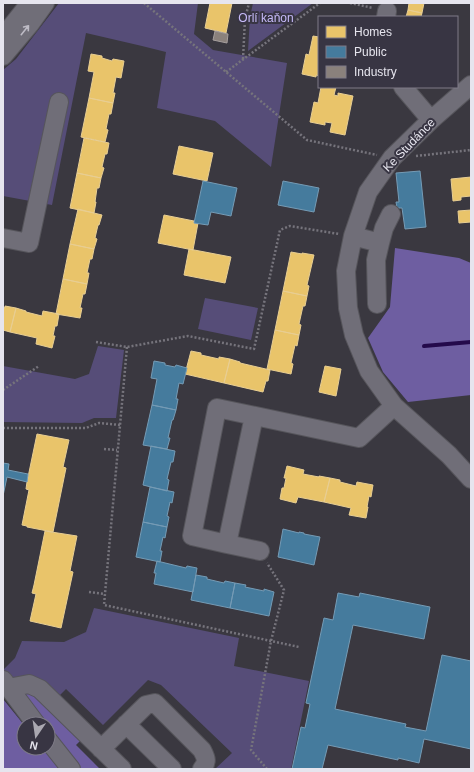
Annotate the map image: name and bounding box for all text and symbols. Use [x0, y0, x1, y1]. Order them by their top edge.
park label: Orlí kaňon [238, 11, 294, 25]
legend [318, 16, 458, 88]
one-way arrow [20, 25, 29, 35]
text: Homes [354, 25, 392, 39]
text: Public [354, 45, 387, 59]
text: Industry [354, 65, 397, 79]
street label: Ke Studánce [380, 115, 438, 175]
north arrow [16, 716, 56, 756]
text: N [28, 739, 39, 752]

